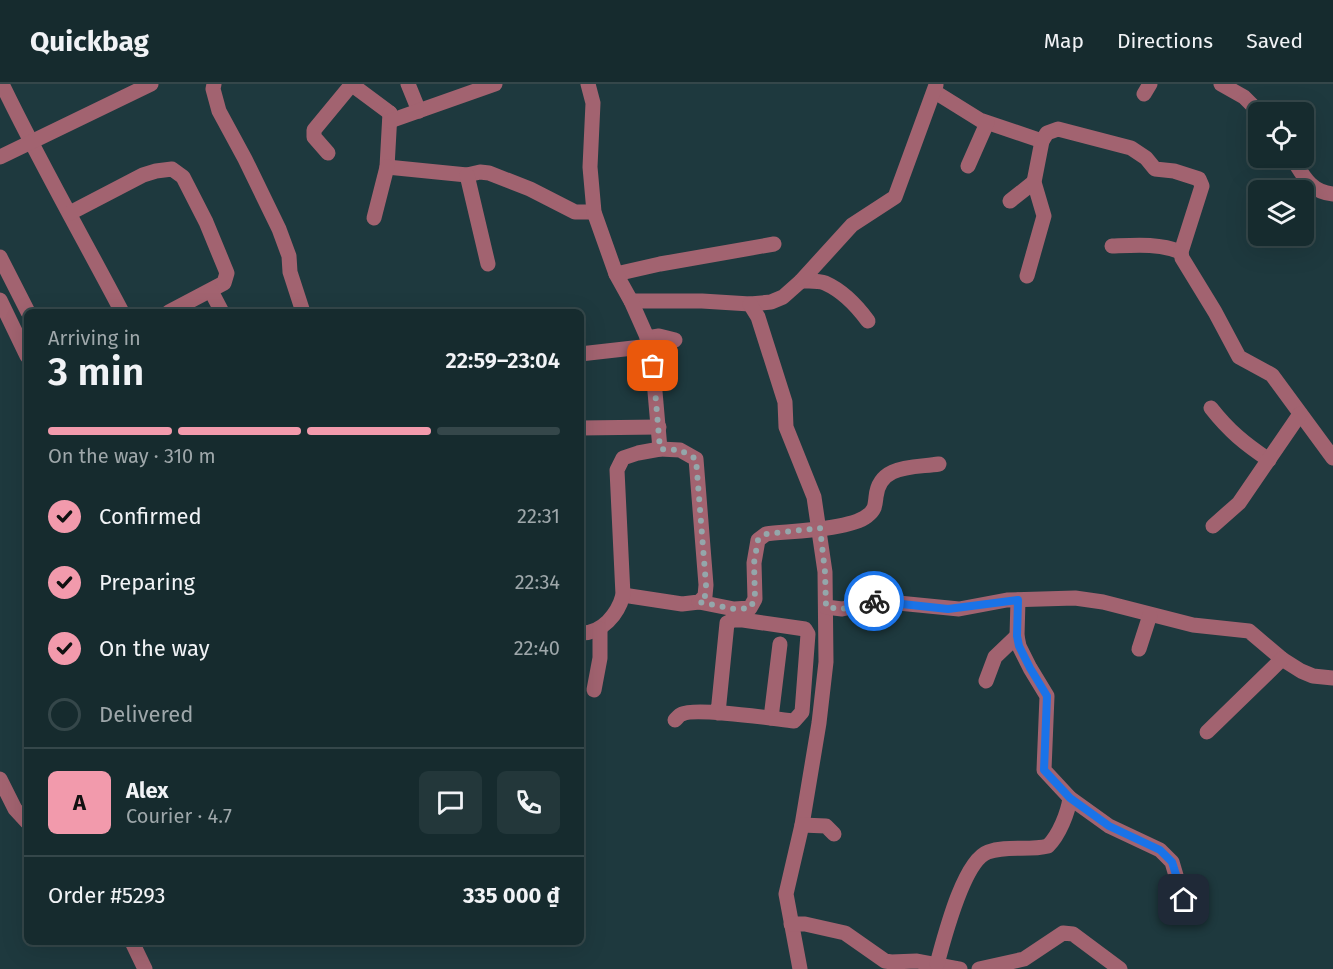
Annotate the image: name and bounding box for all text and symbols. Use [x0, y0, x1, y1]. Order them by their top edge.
text: Quickbag [30, 25, 149, 58]
text: Map [1044, 28, 1084, 54]
text: Directions [1117, 28, 1213, 54]
text: Saved [1246, 28, 1303, 54]
map controls [1248, 102, 1314, 246]
button: locate [1248, 102, 1314, 168]
button: layers [1248, 180, 1314, 246]
text: Arriving in [48, 326, 141, 350]
pin [627, 340, 678, 391]
text: 22:59–23:04 [446, 347, 560, 374]
text: 3 min [48, 349, 144, 395]
icon: bag [636, 349, 669, 382]
text: On the way · 310 m [48, 444, 216, 468]
icon: check [48, 500, 81, 533]
text: Confirmed [99, 503, 202, 530]
text: 22:31 [517, 504, 560, 528]
icon: check [48, 566, 81, 599]
text: Preparing [99, 569, 195, 596]
text: 22:34 [515, 570, 560, 594]
courier [844, 571, 904, 631]
icon: bike [858, 585, 891, 618]
icon: check [48, 632, 81, 665]
text: On the way [99, 635, 210, 662]
text: 22:40 [514, 636, 560, 660]
text: Delivered [99, 701, 194, 728]
button: chat [419, 771, 482, 834]
button: phone [497, 771, 560, 834]
text: Alex [126, 777, 169, 804]
text: A [73, 789, 86, 816]
text: Courier · 4.7 [126, 804, 232, 828]
pin [1158, 874, 1209, 925]
text: Order #5293 [48, 882, 165, 909]
text: 335 000 ₫ [463, 882, 560, 909]
icon: home [1167, 883, 1200, 916]

